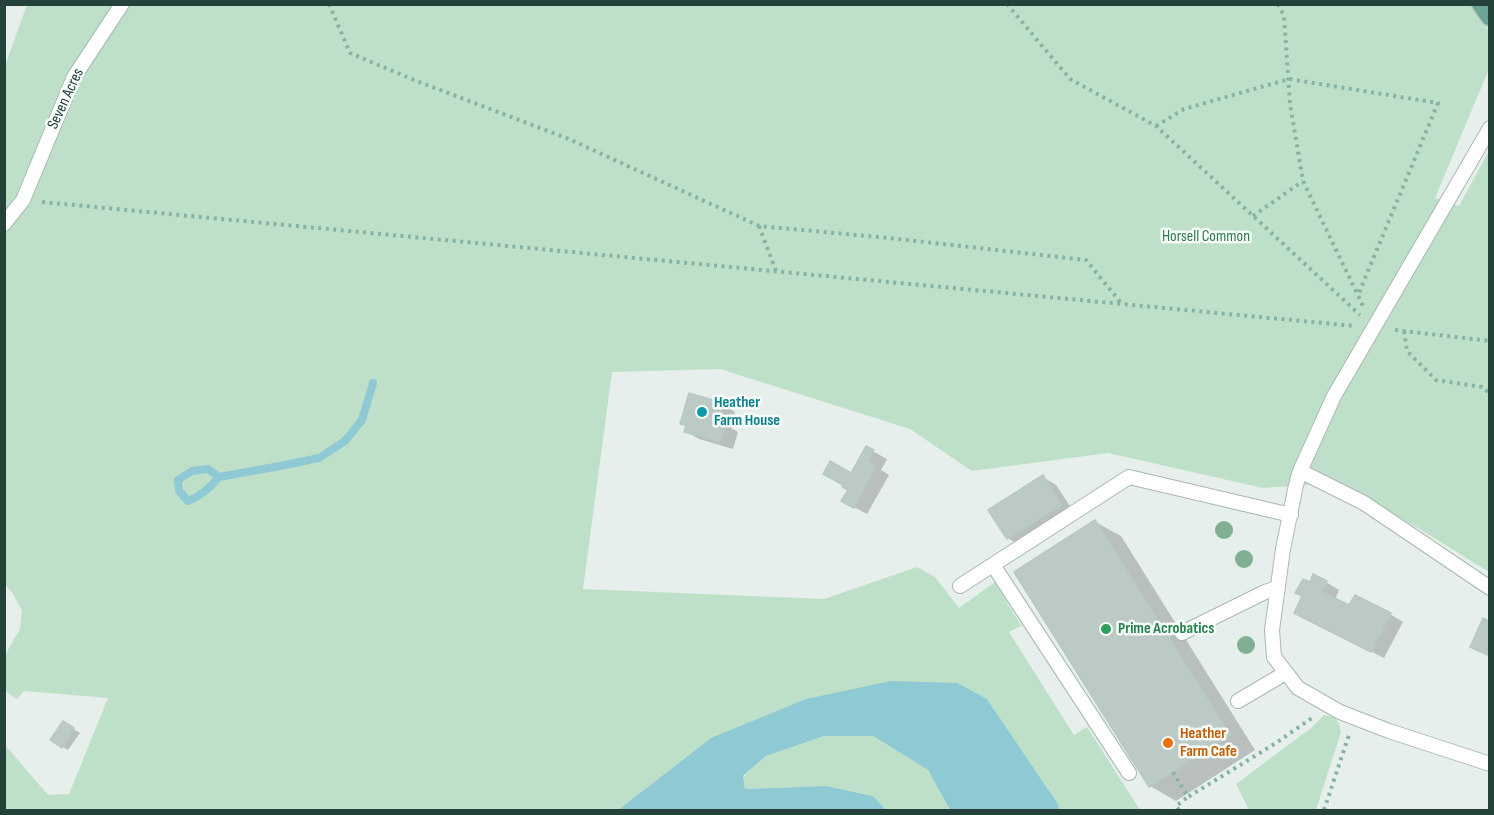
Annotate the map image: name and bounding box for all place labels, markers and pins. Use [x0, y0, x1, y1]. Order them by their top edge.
place label: Heather Farm House [714, 393, 780, 431]
marker: Heather Farm House [695, 405, 709, 419]
place label: Prime Acrobatics [1118, 619, 1214, 639]
marker: Prime Acrobatics [1099, 622, 1113, 636]
place label: Heather Farm Cafe [1180, 724, 1237, 762]
marker: Heather Farm Cafe [1161, 736, 1175, 750]

